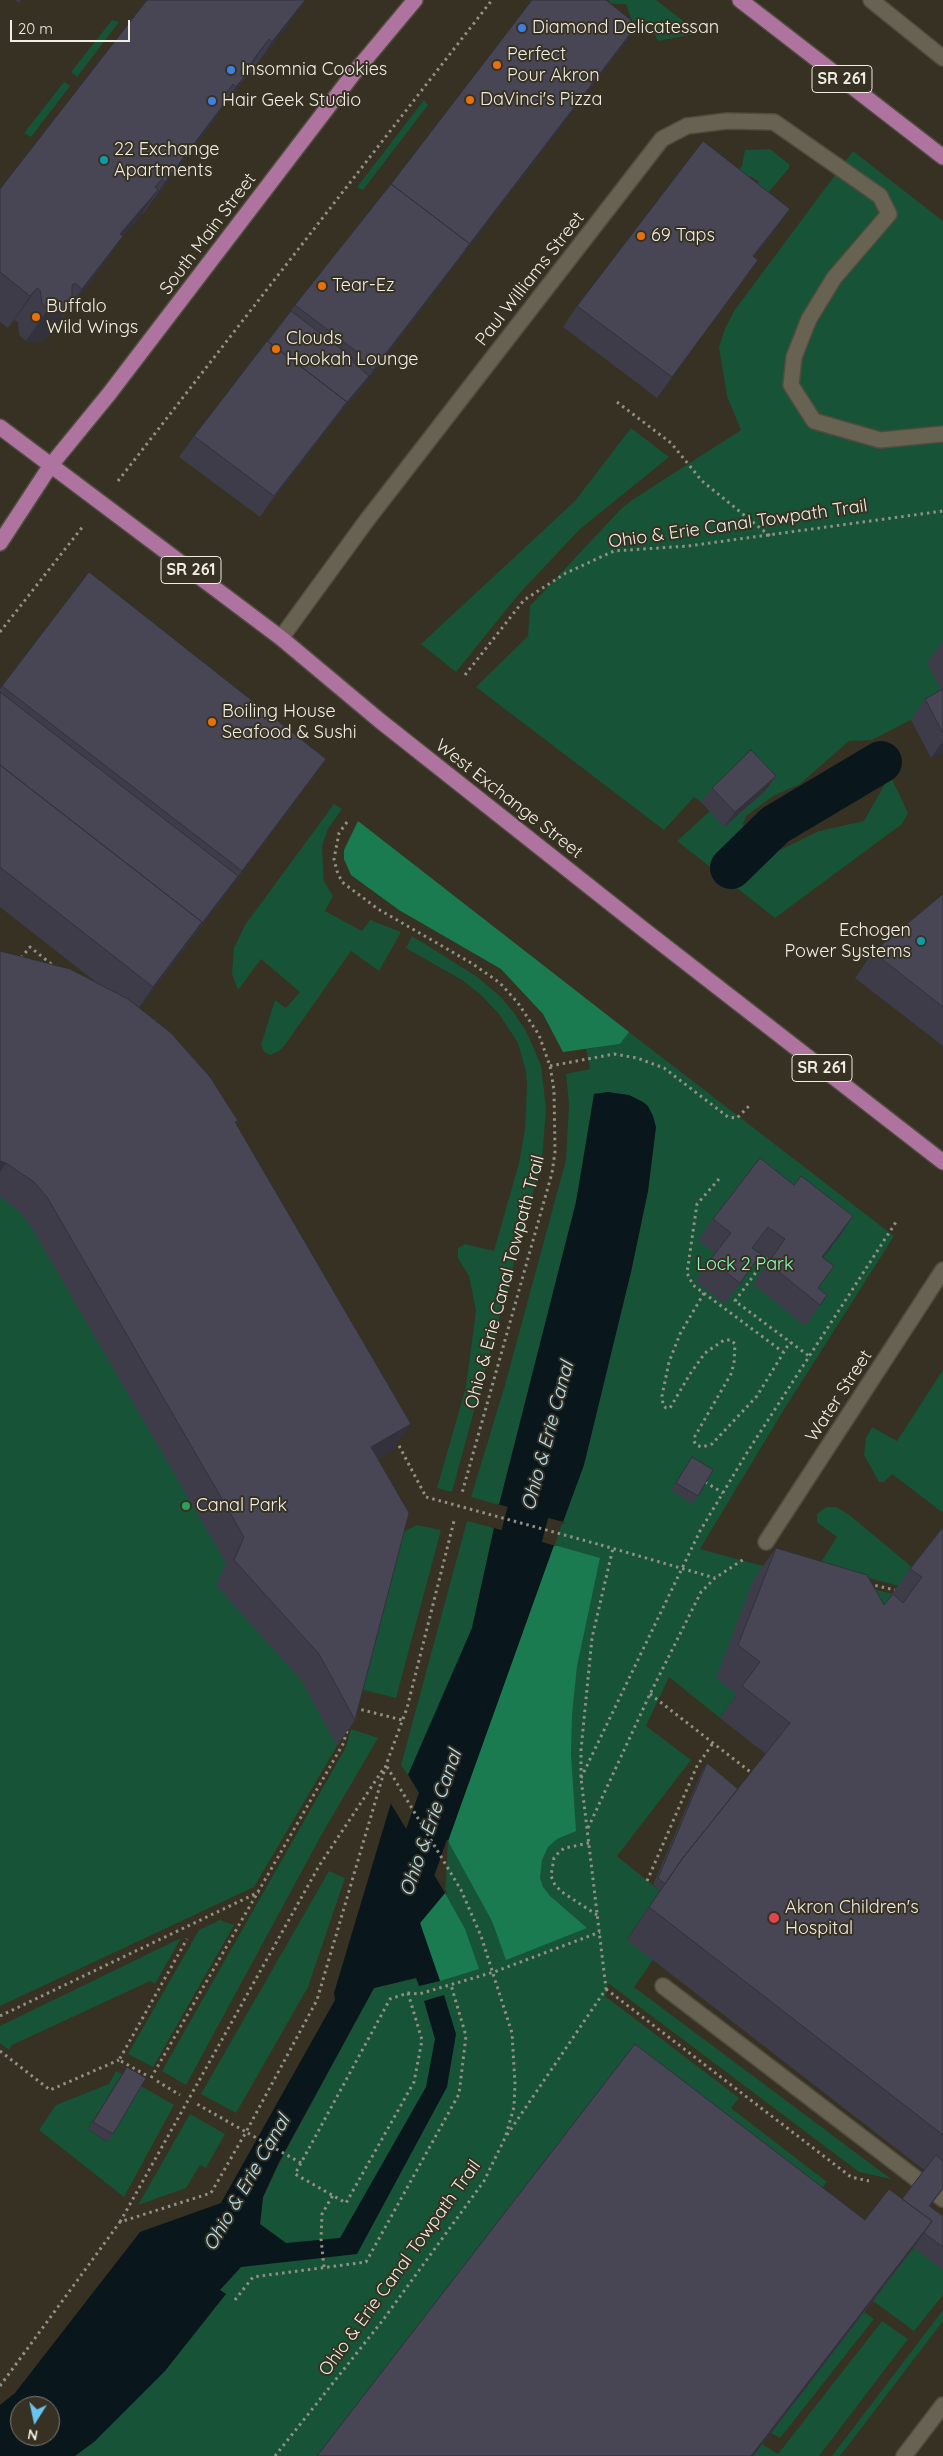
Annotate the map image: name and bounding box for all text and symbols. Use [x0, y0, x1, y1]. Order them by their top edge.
scale bar [12, 10, 132, 42]
place label: Diamond Delicatessan [532, 17, 719, 39]
text: 20 m [18, 19, 53, 38]
marker: Diamond Delicatessan [516, 22, 528, 34]
place label: Perfect Pour Akron [507, 44, 600, 86]
place label: Insomnia Cookies [241, 59, 387, 81]
marker: Perfect Pour Akron [491, 59, 503, 71]
marker: Insomnia Cookies [225, 64, 237, 76]
road number: SR 261 [812, 66, 872, 92]
place label: DaVinci's Pizza [480, 89, 602, 111]
place label: Hair Geek Studio [222, 90, 361, 112]
marker: DaVinci's Pizza [464, 94, 476, 106]
marker: Hair Geek Studio [206, 95, 218, 107]
place label: 22 Exchange Apartments [114, 139, 219, 182]
marker: 22 Exchange Apartments [98, 154, 110, 166]
street label: South Main Street [155, 169, 261, 299]
street label: Paul Williams Street [471, 208, 589, 350]
place label: 69 Taps [651, 225, 715, 247]
marker: 69 Taps [635, 230, 647, 242]
place label: Tear-Ez [332, 275, 395, 297]
marker: Tear-Ez [316, 280, 328, 292]
place label: Buffalo Wild Wings [46, 296, 138, 338]
marker: Buffalo Wild Wings [30, 311, 42, 323]
place label: Clouds Hookah Lounge [286, 328, 418, 370]
marker: Clouds Hookah Lounge [270, 343, 282, 355]
street label: Ohio & Erie Canal Towpath Trail [607, 495, 869, 553]
road number: SR 261 [161, 556, 221, 584]
place label: Boiling House Seafood & Sushi [222, 701, 357, 744]
marker: Boiling House Seafood & Sushi [206, 716, 218, 728]
street label: West Exchange Street [431, 735, 587, 863]
place label: Echogen Power Systems [784, 920, 911, 962]
marker: Echogen Power Systems [915, 935, 927, 947]
road number: SR 261 [792, 1054, 852, 1082]
street label: Ohio & Erie Canal Towpath Trail [461, 1153, 549, 1411]
park label: Lock 2 Park [696, 1254, 794, 1276]
street label: Water Street [801, 1346, 877, 1446]
water label: Ohio & Erie Canal [517, 1359, 579, 1513]
place label: Canal Park [196, 1495, 287, 1517]
marker: Canal Park [180, 1500, 192, 1512]
water label: Ohio & Erie Canal [395, 1747, 467, 1899]
place label: Akron Children's Hospital [785, 1897, 919, 1940]
marker: Akron Children's Hospital [767, 1911, 781, 1925]
water label: Ohio & Erie Canal [199, 2111, 295, 2255]
street label: Ohio & Erie Canal Towpath Trail [314, 2156, 486, 2380]
north arrow [10, 2396, 60, 2446]
text: N [26, 2425, 39, 2445]

